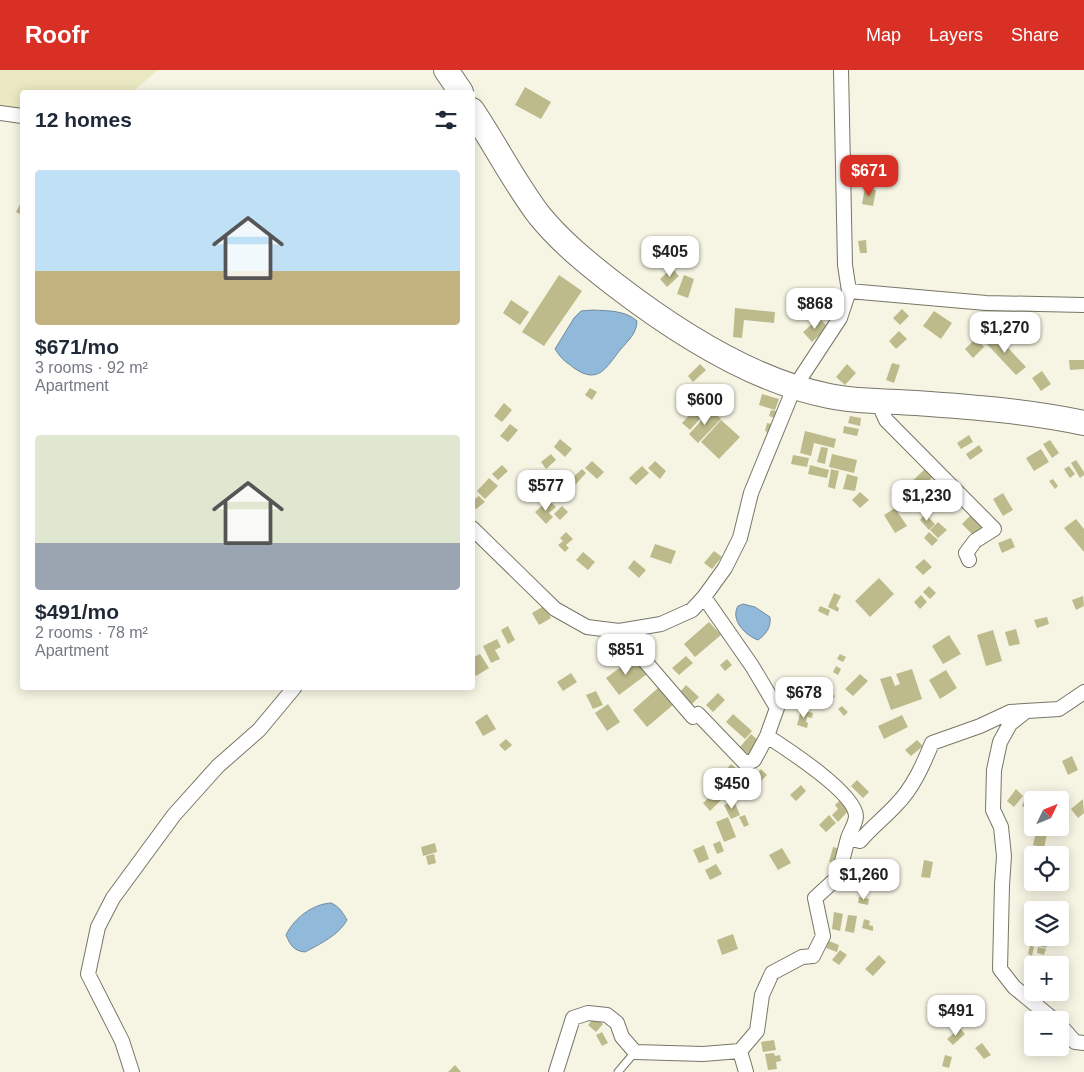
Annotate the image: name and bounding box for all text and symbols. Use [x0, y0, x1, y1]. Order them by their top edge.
text: Roofr [25, 21, 89, 48]
text: Map [866, 25, 901, 45]
text: Layers [929, 25, 983, 45]
text: Share [1011, 25, 1059, 45]
icon: filters [432, 106, 460, 134]
text: 12 homes [35, 108, 132, 131]
pin: $671 [839, 154, 899, 197]
text: $671 [851, 162, 887, 179]
icon: home [203, 203, 293, 293]
pin: $405 [640, 236, 700, 278]
text: $405 [652, 243, 688, 260]
pin: $868 [785, 288, 845, 330]
text: $868 [797, 295, 833, 312]
pin: $1,270 [964, 312, 1046, 354]
text: $1,270 [981, 319, 1029, 336]
text: $671/mo [35, 335, 119, 358]
text: 3 rooms · 92 m² [35, 359, 148, 376]
text: Apartment [35, 377, 109, 394]
pin: $600 [675, 384, 735, 426]
text: $600 [687, 391, 723, 408]
icon: home [203, 468, 293, 558]
pin: $577 [516, 470, 576, 512]
text: $577 [528, 477, 564, 494]
pin: $1,230 [886, 480, 968, 522]
text: $1,230 [903, 487, 951, 504]
text: $491/mo [35, 600, 119, 623]
text: 2 rooms · 78 m² [35, 624, 148, 641]
pin: $851 [596, 634, 656, 676]
text: $851 [608, 641, 644, 658]
text: Apartment [35, 642, 109, 659]
pin: $678 [774, 676, 834, 719]
text: $678 [786, 684, 822, 701]
pin: $450 [702, 768, 762, 810]
text: $450 [714, 775, 750, 792]
north arrow [1024, 791, 1069, 836]
map controls [1024, 791, 1069, 1056]
button: locate [1024, 846, 1069, 891]
pin: $1,260 [823, 858, 905, 901]
text: $1,260 [840, 866, 888, 883]
button: layers [1024, 901, 1069, 946]
button: + [1024, 956, 1069, 1001]
pin: $491 [926, 994, 986, 1037]
text: $491 [938, 1002, 974, 1019]
button: − [1024, 1011, 1069, 1056]

